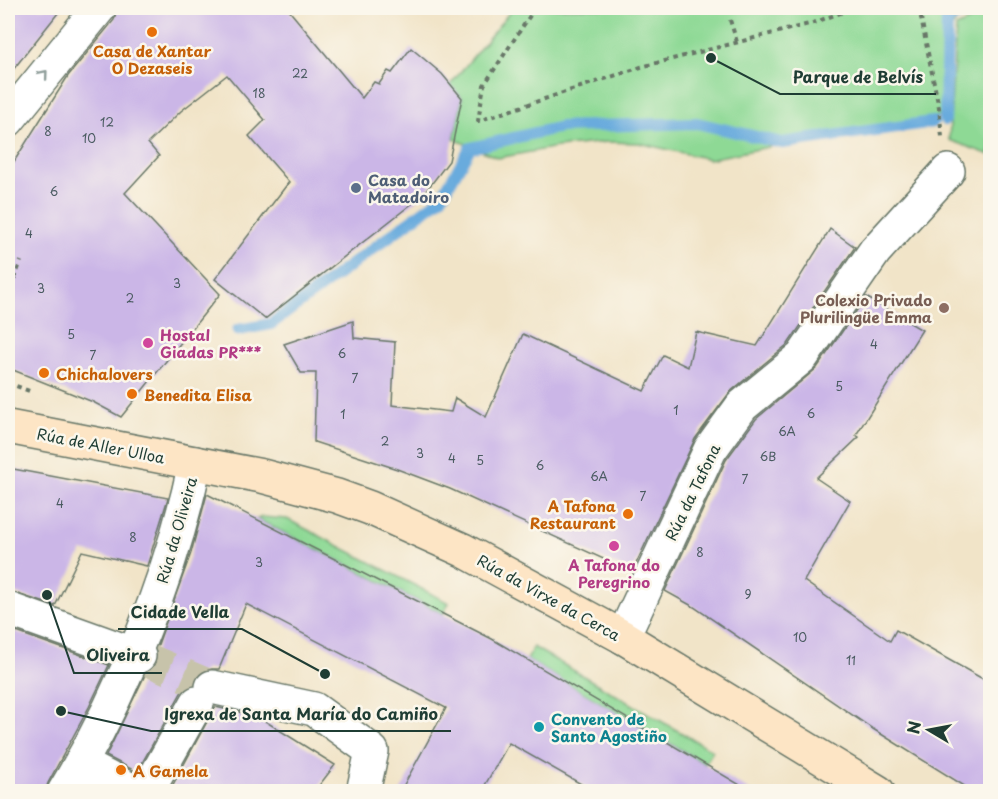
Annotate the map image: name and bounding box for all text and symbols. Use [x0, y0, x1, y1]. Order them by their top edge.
marker: Casa de Xantar O Dezaseis [145, 25, 159, 39]
place label: Casa de Xantar O Dezaseis [93, 39, 212, 79]
callout: Parque de Belvís [780, 60, 936, 94]
house number: 22 [292, 64, 308, 82]
text: Parque de Belvís [793, 64, 924, 88]
one-way arrow [37, 70, 48, 81]
house number: 18 [253, 84, 265, 102]
house number: 12 [100, 113, 114, 131]
house number: 8 [44, 122, 52, 140]
house number: 10 [82, 129, 96, 147]
place label: Casa do Matadoiro [368, 168, 449, 208]
marker: Casa do Matadoiro [349, 181, 363, 195]
house number: 6 [50, 182, 58, 200]
house number: 4 [25, 224, 33, 242]
house number: 3 [173, 274, 181, 292]
house number: 3 [37, 279, 45, 297]
place label: Colexio Privado Plurilingüe Emma [800, 288, 932, 328]
house number: 2 [126, 289, 134, 307]
marker: Colexio Privado Plurilingüe Emma [937, 301, 951, 315]
place label: Hostal Giadas PR*** [160, 323, 261, 363]
house number: 5 [67, 325, 75, 343]
house number: 4 [870, 335, 878, 353]
marker: Hostal Giadas PR*** [141, 336, 155, 350]
house number: 6 [338, 344, 346, 362]
house number: 7 [90, 346, 97, 364]
place label: Chichalovers [56, 362, 153, 385]
marker: Chichalovers [37, 366, 51, 380]
house number: 7 [352, 369, 359, 387]
house number: 5 [835, 377, 843, 395]
place label: Benedita Elisa [144, 383, 253, 406]
marker: Benedita Elisa [125, 387, 139, 401]
house number: 1 [673, 401, 679, 419]
house number: 6 [807, 404, 815, 422]
house number: 1 [340, 405, 346, 423]
street label: Rúa de Aller Ulloa [35, 421, 168, 469]
house number: 6A [778, 422, 796, 440]
house number: 2 [381, 432, 389, 450]
street label: Rúa da Tafona [659, 439, 726, 544]
house number: 3 [416, 444, 424, 462]
house number: 6B [760, 447, 776, 465]
house number: 4 [448, 449, 456, 467]
house number: 5 [476, 451, 484, 469]
house number: 6 [536, 456, 544, 474]
house number: 6A [590, 467, 608, 485]
house number: 7 [742, 470, 749, 488]
street label: Rúa da Oliveira [150, 473, 202, 586]
house number: 7 [640, 487, 647, 505]
house number: 4 [56, 494, 64, 512]
place label: A Tafona Restaurant [530, 494, 616, 534]
marker: A Tafona Restaurant [621, 507, 635, 521]
house number: 8 [129, 528, 137, 546]
marker: A Tafona do Peregrino [607, 539, 621, 553]
house number: 8 [696, 543, 704, 561]
street label: Rúa da Virxe da Cerca [473, 548, 625, 646]
house number: 3 [255, 553, 263, 571]
place label: A Tafona do Peregrino [567, 553, 660, 593]
house number: 9 [744, 585, 752, 603]
callout: Cidade Vella [118, 595, 242, 629]
text: Cidade Vella [131, 599, 230, 623]
house number: 10 [793, 628, 807, 646]
callout: Oliveira [74, 639, 162, 673]
text: Oliveira [86, 642, 150, 666]
house number: 11 [846, 651, 856, 669]
callout: Igrexa de Santa María do Camiño [151, 697, 451, 731]
north arrow [899, 700, 959, 760]
text: Igrexa de Santa María do Camiño [164, 701, 438, 725]
place label: Convento de Santo Agostiño [551, 707, 667, 747]
text: N [900, 719, 926, 736]
marker: Convento de Santo Agostiño [532, 720, 546, 734]
place label: A Gamela [133, 759, 208, 782]
marker: A Gamela [114, 763, 128, 777]

